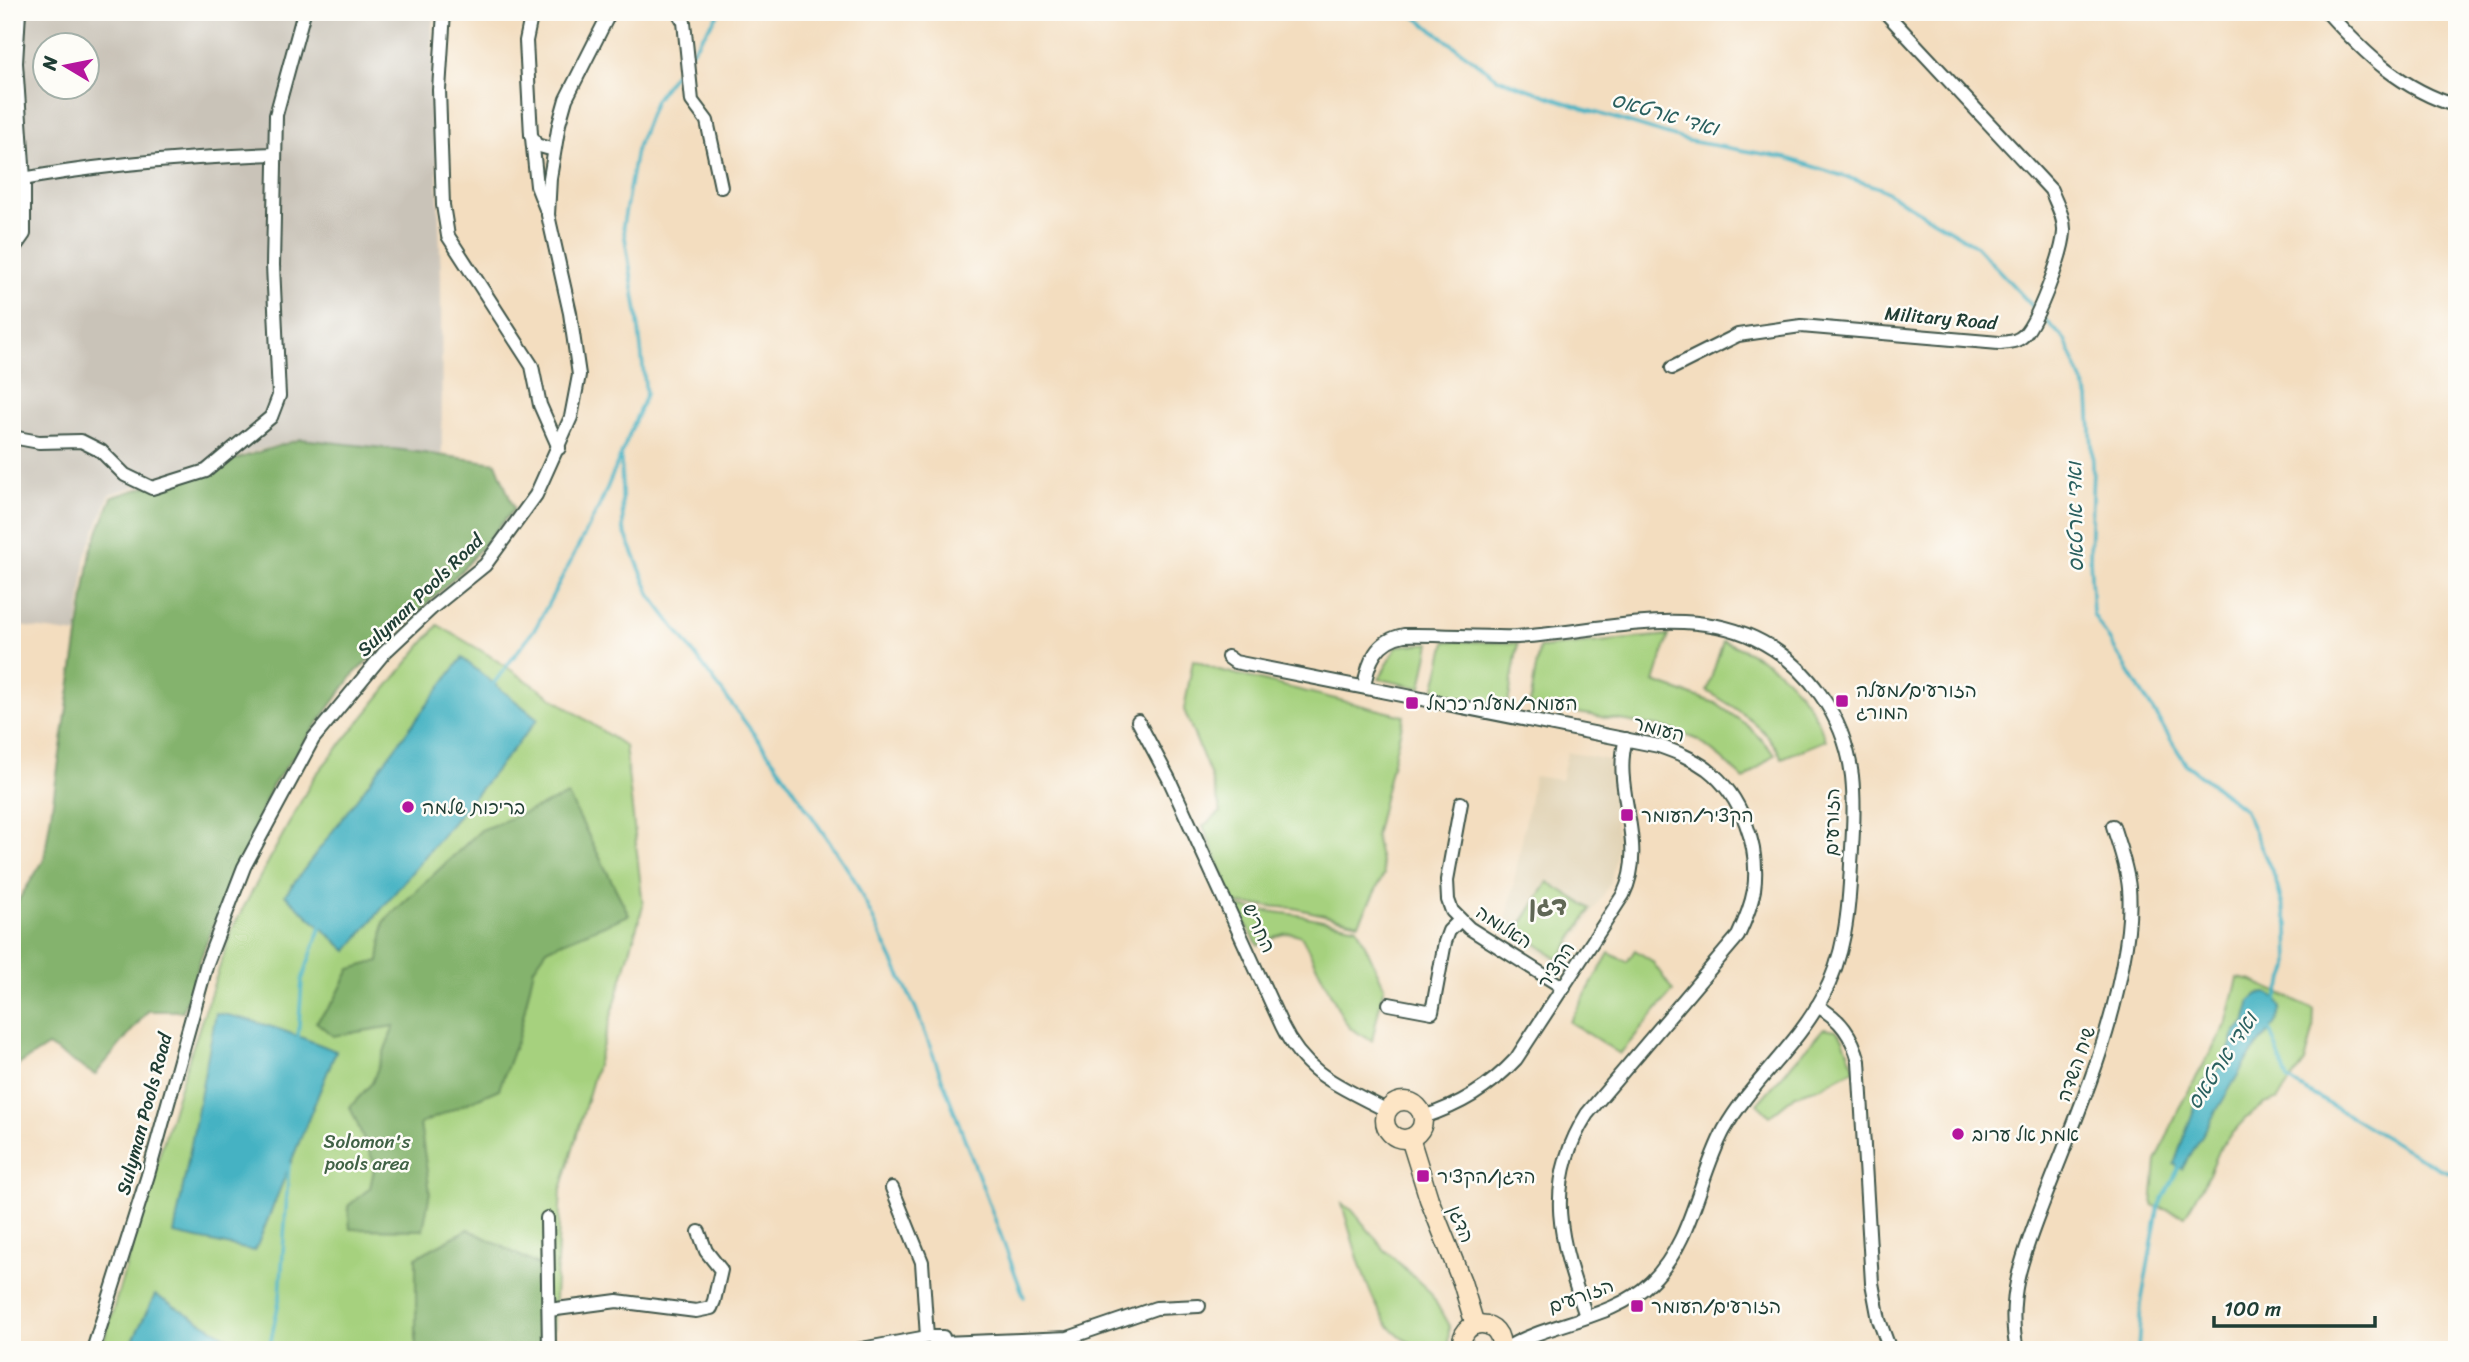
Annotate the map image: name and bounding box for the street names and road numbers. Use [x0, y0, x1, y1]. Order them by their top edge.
street label: Military Road [1883, 297, 1999, 339]
street label: Sulyman Pools Road [349, 524, 493, 665]
street label: העומר [1629, 706, 1689, 752]
street label: הזורעים [1815, 788, 1849, 856]
street label: האלומה [1469, 896, 1539, 958]
street label: החריש [1233, 898, 1285, 958]
street label: הקציר [1528, 935, 1584, 995]
street label: שיח השדה [2047, 1021, 2105, 1107]
street label: Sulyman Pools Road [107, 1028, 182, 1199]
street label: הדגן [1439, 1200, 1483, 1248]
street label: הזורעים [1543, 1269, 1619, 1323]

